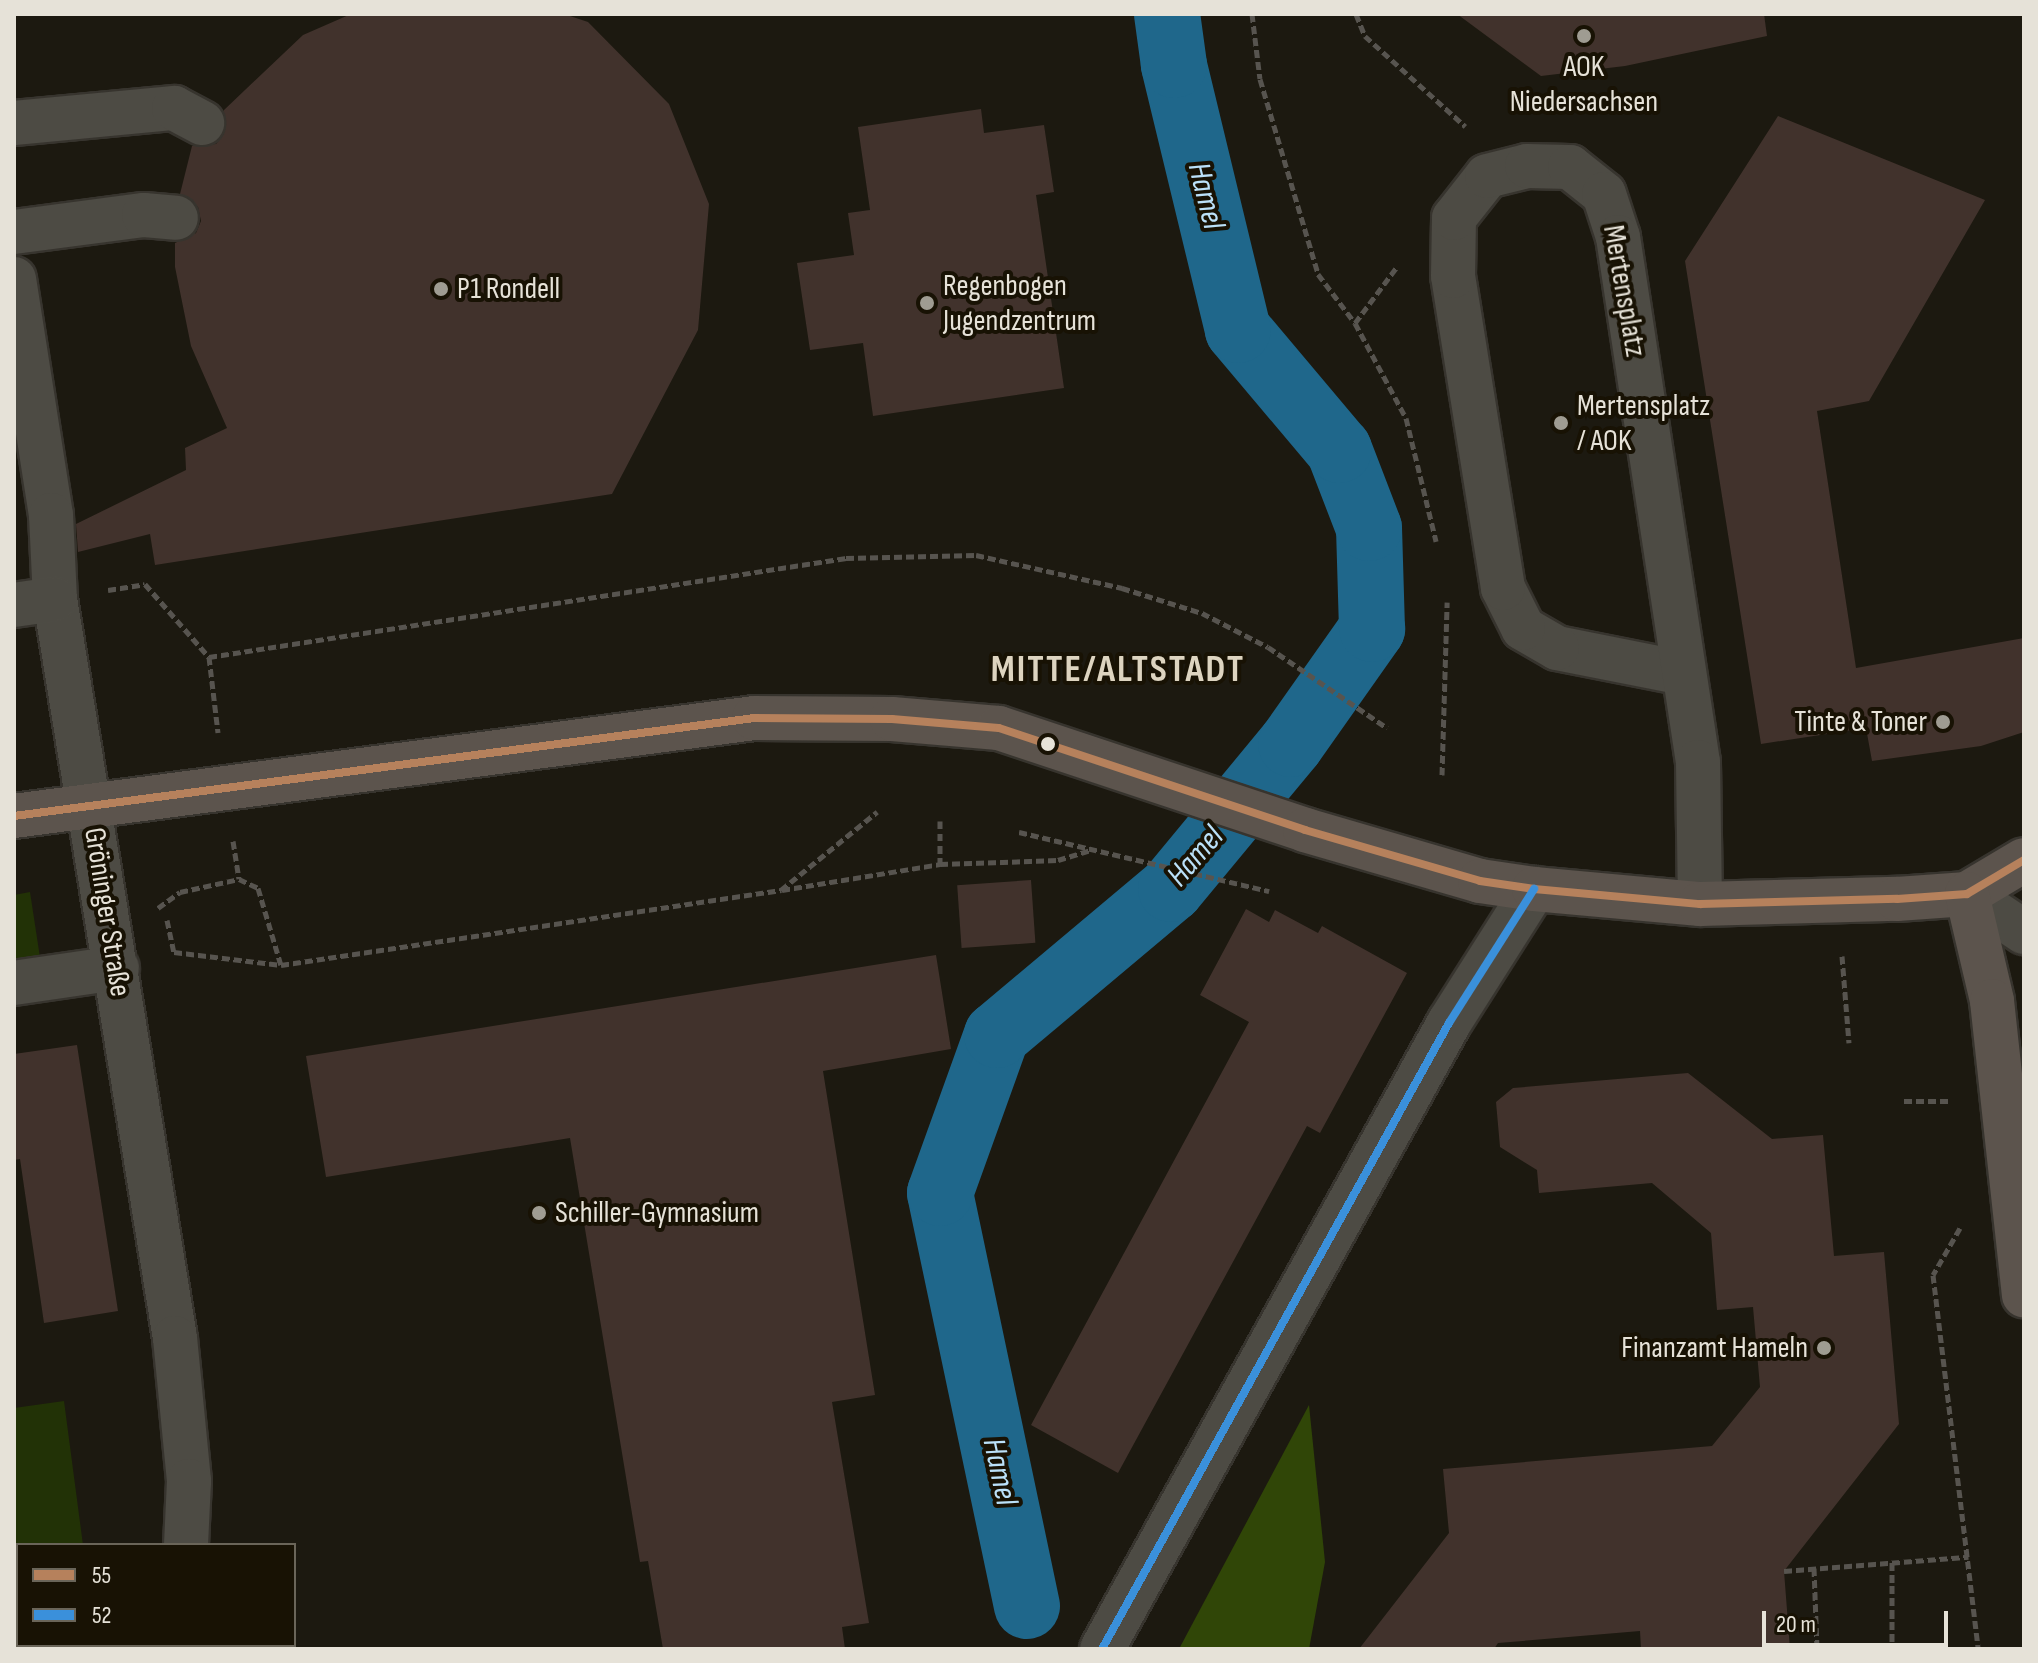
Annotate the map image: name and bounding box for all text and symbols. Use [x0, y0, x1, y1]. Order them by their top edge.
marker: AOK Niedersachsen [1575, 27, 1593, 45]
place label: AOK Niedersachsen [1510, 49, 1658, 120]
water label: Hamel [1178, 159, 1232, 233]
street label: Mertensplatz [1595, 222, 1653, 360]
place label: Regenbogen Jugendzentrum [943, 268, 1096, 338]
place label: P1 Rondell [457, 271, 560, 307]
marker: P1 Rondell [432, 280, 450, 298]
marker: Regenbogen Jugendzentrum [918, 294, 936, 312]
place label: Mertensplatz / AOK [1577, 388, 1710, 458]
marker: Mertensplatz / AOK [1552, 414, 1570, 432]
district label: MITTE/ALTSTADT [991, 647, 1245, 693]
place label: Tinte & Toner [1794, 704, 1927, 740]
marker: Tinte & Toner [1934, 713, 1952, 731]
unlabelled marker [1040, 736, 1056, 752]
water label: Hamel [1159, 819, 1233, 895]
street label: Gröninger Straße [76, 825, 138, 999]
place label: Schiller-Gymnasium [555, 1195, 759, 1231]
marker: Schiller-Gymnasium [530, 1204, 548, 1222]
place label: Finanzamt Hameln [1621, 1330, 1808, 1366]
marker: Finanzamt Hameln [1815, 1339, 1833, 1357]
water label: Hamel [973, 1435, 1025, 1509]
legend [16, 1543, 296, 1647]
text: 55 [92, 1561, 111, 1590]
scale bar [1766, 1595, 1952, 1645]
text: 52 [92, 1601, 112, 1630]
text: 20 m [1776, 1610, 1816, 1639]

